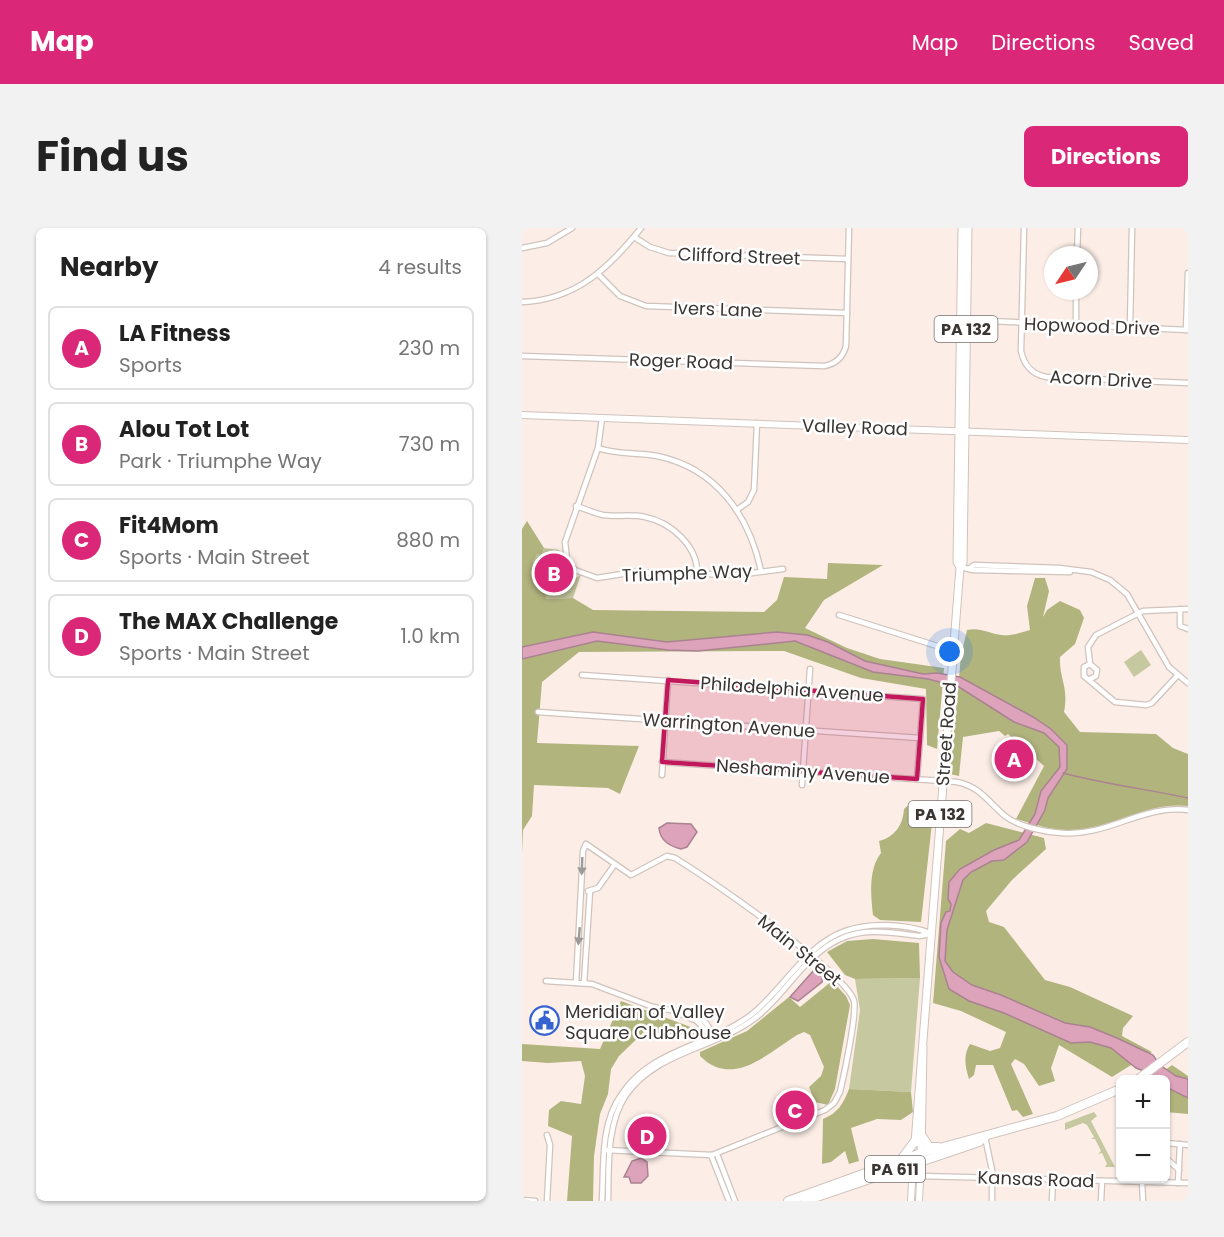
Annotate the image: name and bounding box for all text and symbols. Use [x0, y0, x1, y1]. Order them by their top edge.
text: Map [30, 22, 94, 61]
text: Map [912, 28, 958, 57]
text: Directions [991, 28, 1095, 57]
text: Saved [1128, 28, 1194, 57]
button: Directions [1024, 126, 1188, 187]
text: Find us [36, 127, 189, 186]
street label: Clifford Street [677, 241, 801, 271]
north arrow [1044, 246, 1098, 300]
text: Nearby [60, 249, 158, 285]
text: 4 results [378, 253, 462, 281]
street label: Ivers Lane [673, 295, 763, 323]
street label: Hopwood Drive [1024, 311, 1160, 341]
road number: PA 132 [934, 316, 998, 342]
text: LA Fitness [119, 318, 231, 349]
text: A [74, 334, 89, 362]
text: 230 m [398, 334, 460, 362]
street label: Roger Road [629, 347, 733, 375]
text: Sports [119, 351, 182, 379]
street label: Acorn Drive [1049, 364, 1153, 394]
street label: Valley Road [802, 413, 908, 441]
text: Alou Tot Lot [119, 414, 249, 445]
text: B [75, 430, 88, 458]
text: 730 m [399, 430, 460, 458]
text: Park · Triumphe Way [119, 447, 322, 475]
text: Fit4Mom [119, 510, 219, 541]
text: C [74, 526, 89, 554]
text: 880 m [396, 526, 460, 554]
text: Sports · Main Street [119, 543, 310, 571]
pin: B [534, 550, 573, 596]
street label: Triumphe Way [621, 558, 753, 588]
text: The MAX Challenge [119, 606, 338, 637]
text: D [74, 622, 89, 650]
text: 1.0 km [401, 622, 460, 650]
your location [935, 637, 964, 666]
text: Sports · Main Street [119, 639, 310, 667]
street label: Philadelphia Avenue [700, 670, 884, 708]
street label: Street Road [930, 681, 962, 787]
street label: Warrington Avenue [642, 706, 816, 744]
pin: A [994, 736, 1034, 782]
street label: Neshaminy Avenue [715, 752, 891, 790]
road number: PA 132 [908, 801, 972, 827]
one-way arrow [578, 856, 587, 875]
street label: Main Street [753, 908, 847, 992]
one-way arrow [574, 926, 584, 945]
place label: Meridian of Valley Square Clubhouse [565, 999, 731, 1045]
public building icon: Meridian of Valley Square Clubhouse [528, 1005, 560, 1037]
map controls [1116, 1075, 1170, 1183]
button: + [1116, 1075, 1170, 1129]
pin: C [776, 1088, 814, 1132]
pin: D [628, 1114, 666, 1158]
button: − [1116, 1129, 1170, 1183]
road number: PA 611 [865, 1156, 925, 1182]
street label: Kansas Road [977, 1164, 1095, 1194]

